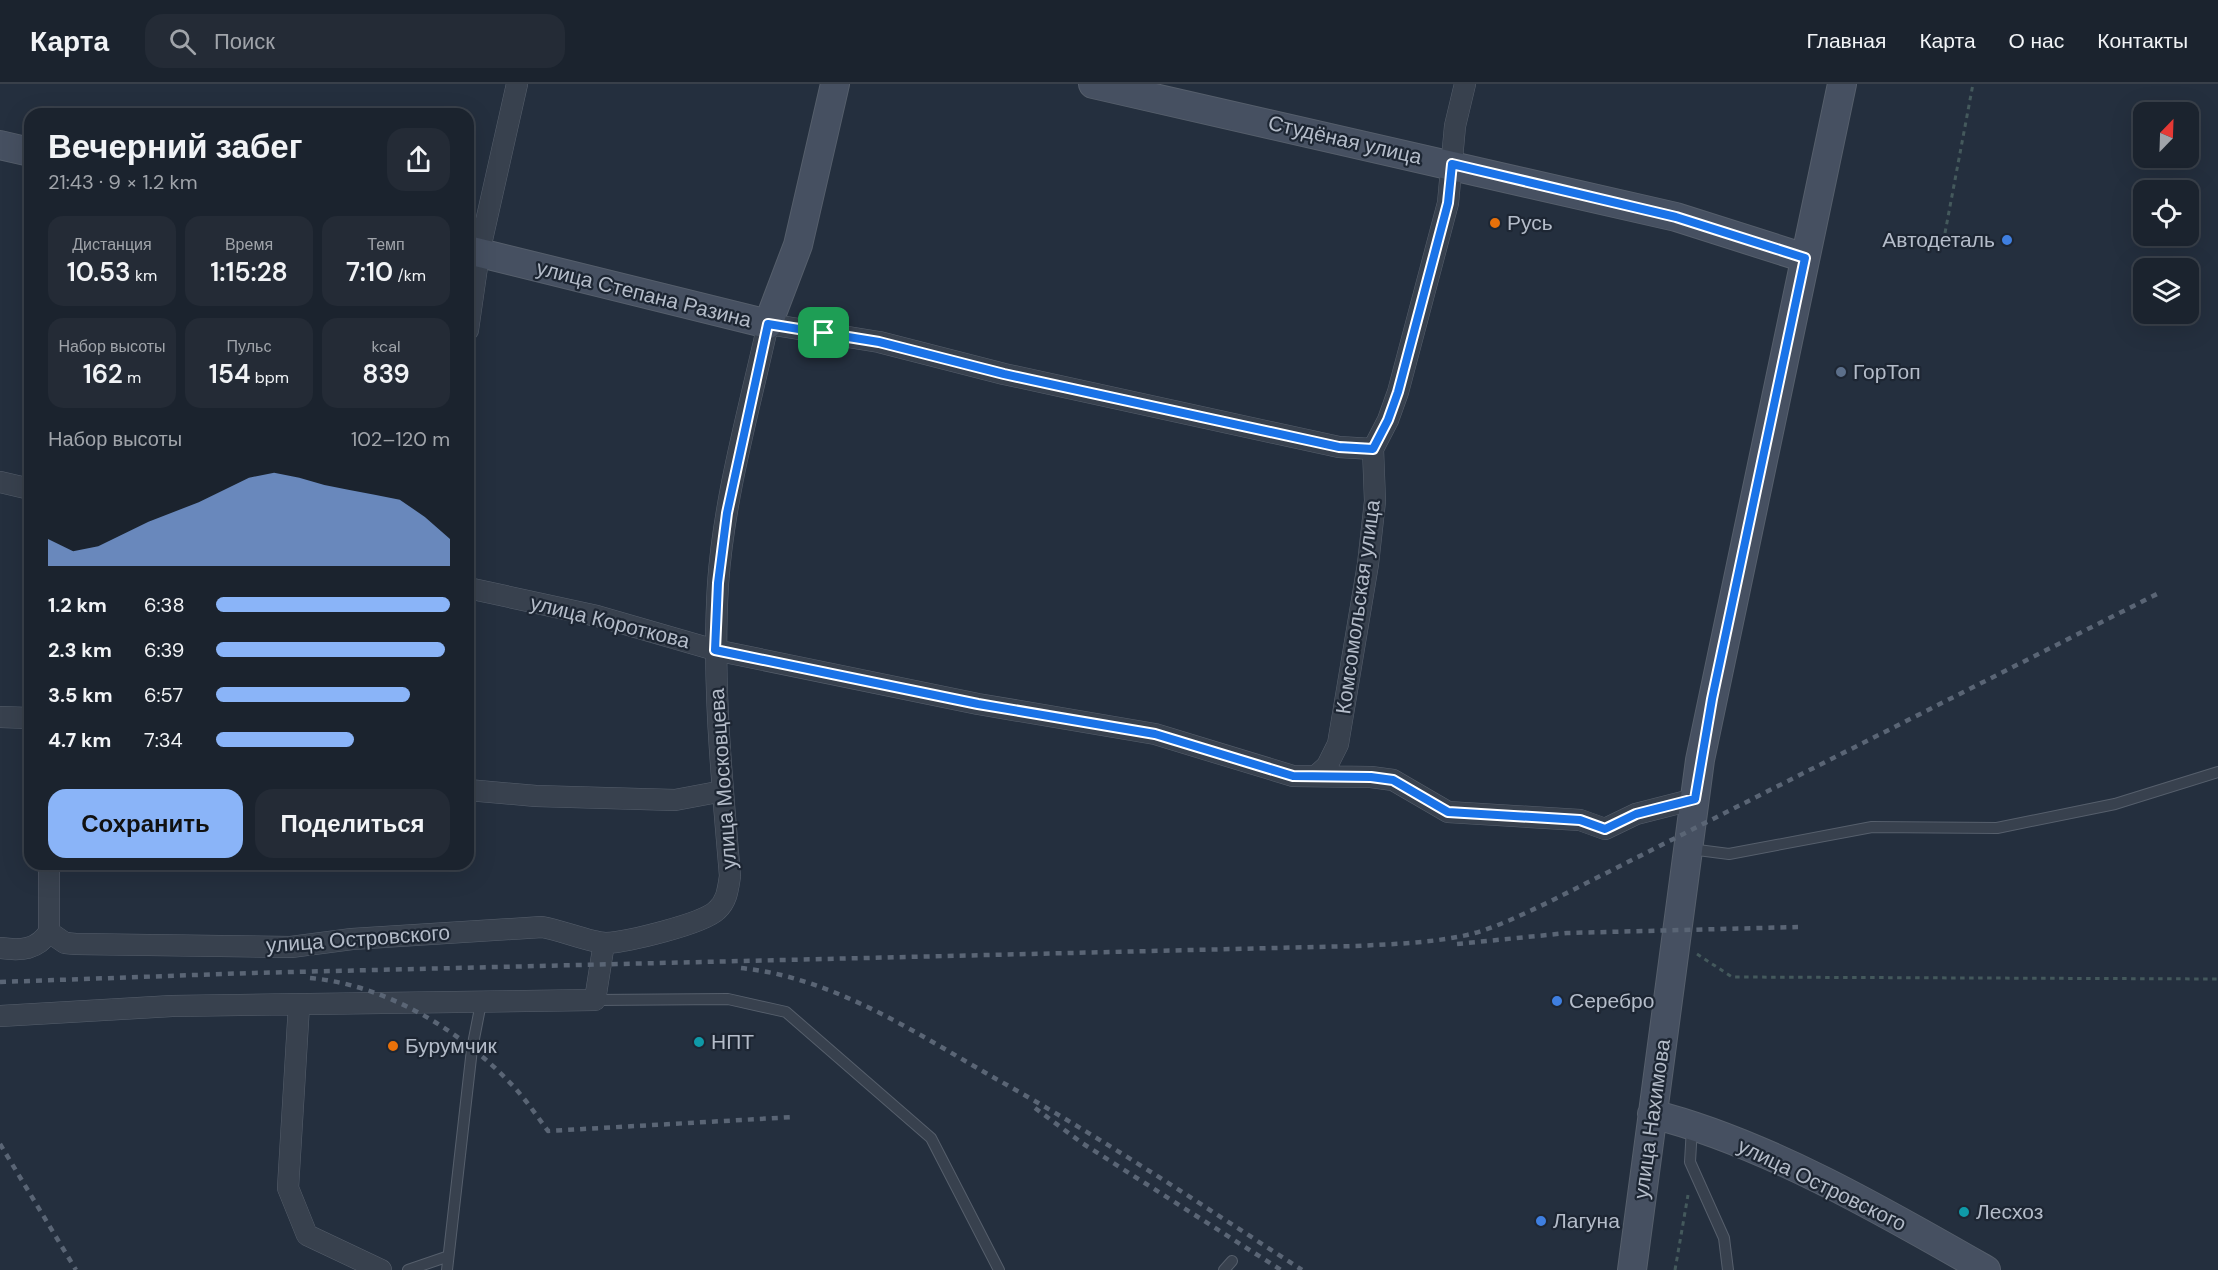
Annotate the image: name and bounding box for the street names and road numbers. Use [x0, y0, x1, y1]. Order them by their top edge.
street label: Студёная улица [1265, 109, 1425, 171]
street label: улица Степана Разина [533, 254, 755, 334]
street label: Комсомольская улица [1329, 498, 1387, 716]
street label: улица Короткова [527, 589, 693, 655]
street label: улица Московцева [703, 687, 743, 871]
street label: улица Островского [265, 919, 451, 959]
street label: улица Нахимова [1627, 1037, 1677, 1201]
street label: улица Островского [1733, 1132, 1911, 1238]

